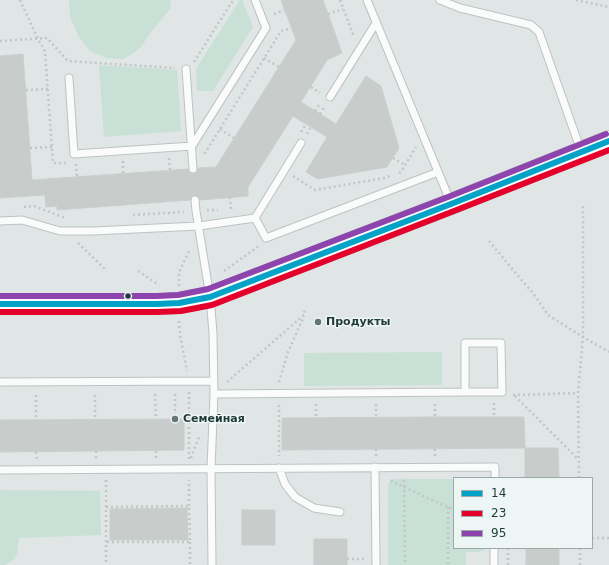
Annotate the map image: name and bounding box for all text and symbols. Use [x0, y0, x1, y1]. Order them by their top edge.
unlabelled marker [123, 291, 133, 301]
place label: Продукты [326, 315, 390, 329]
marker: Продукты [313, 317, 323, 327]
place label: Семейная [183, 412, 245, 426]
marker: Семейная [170, 414, 180, 424]
legend [453, 477, 593, 549]
text: 14 [491, 486, 506, 500]
text: 23 [491, 506, 506, 520]
text: 95 [491, 526, 506, 540]

